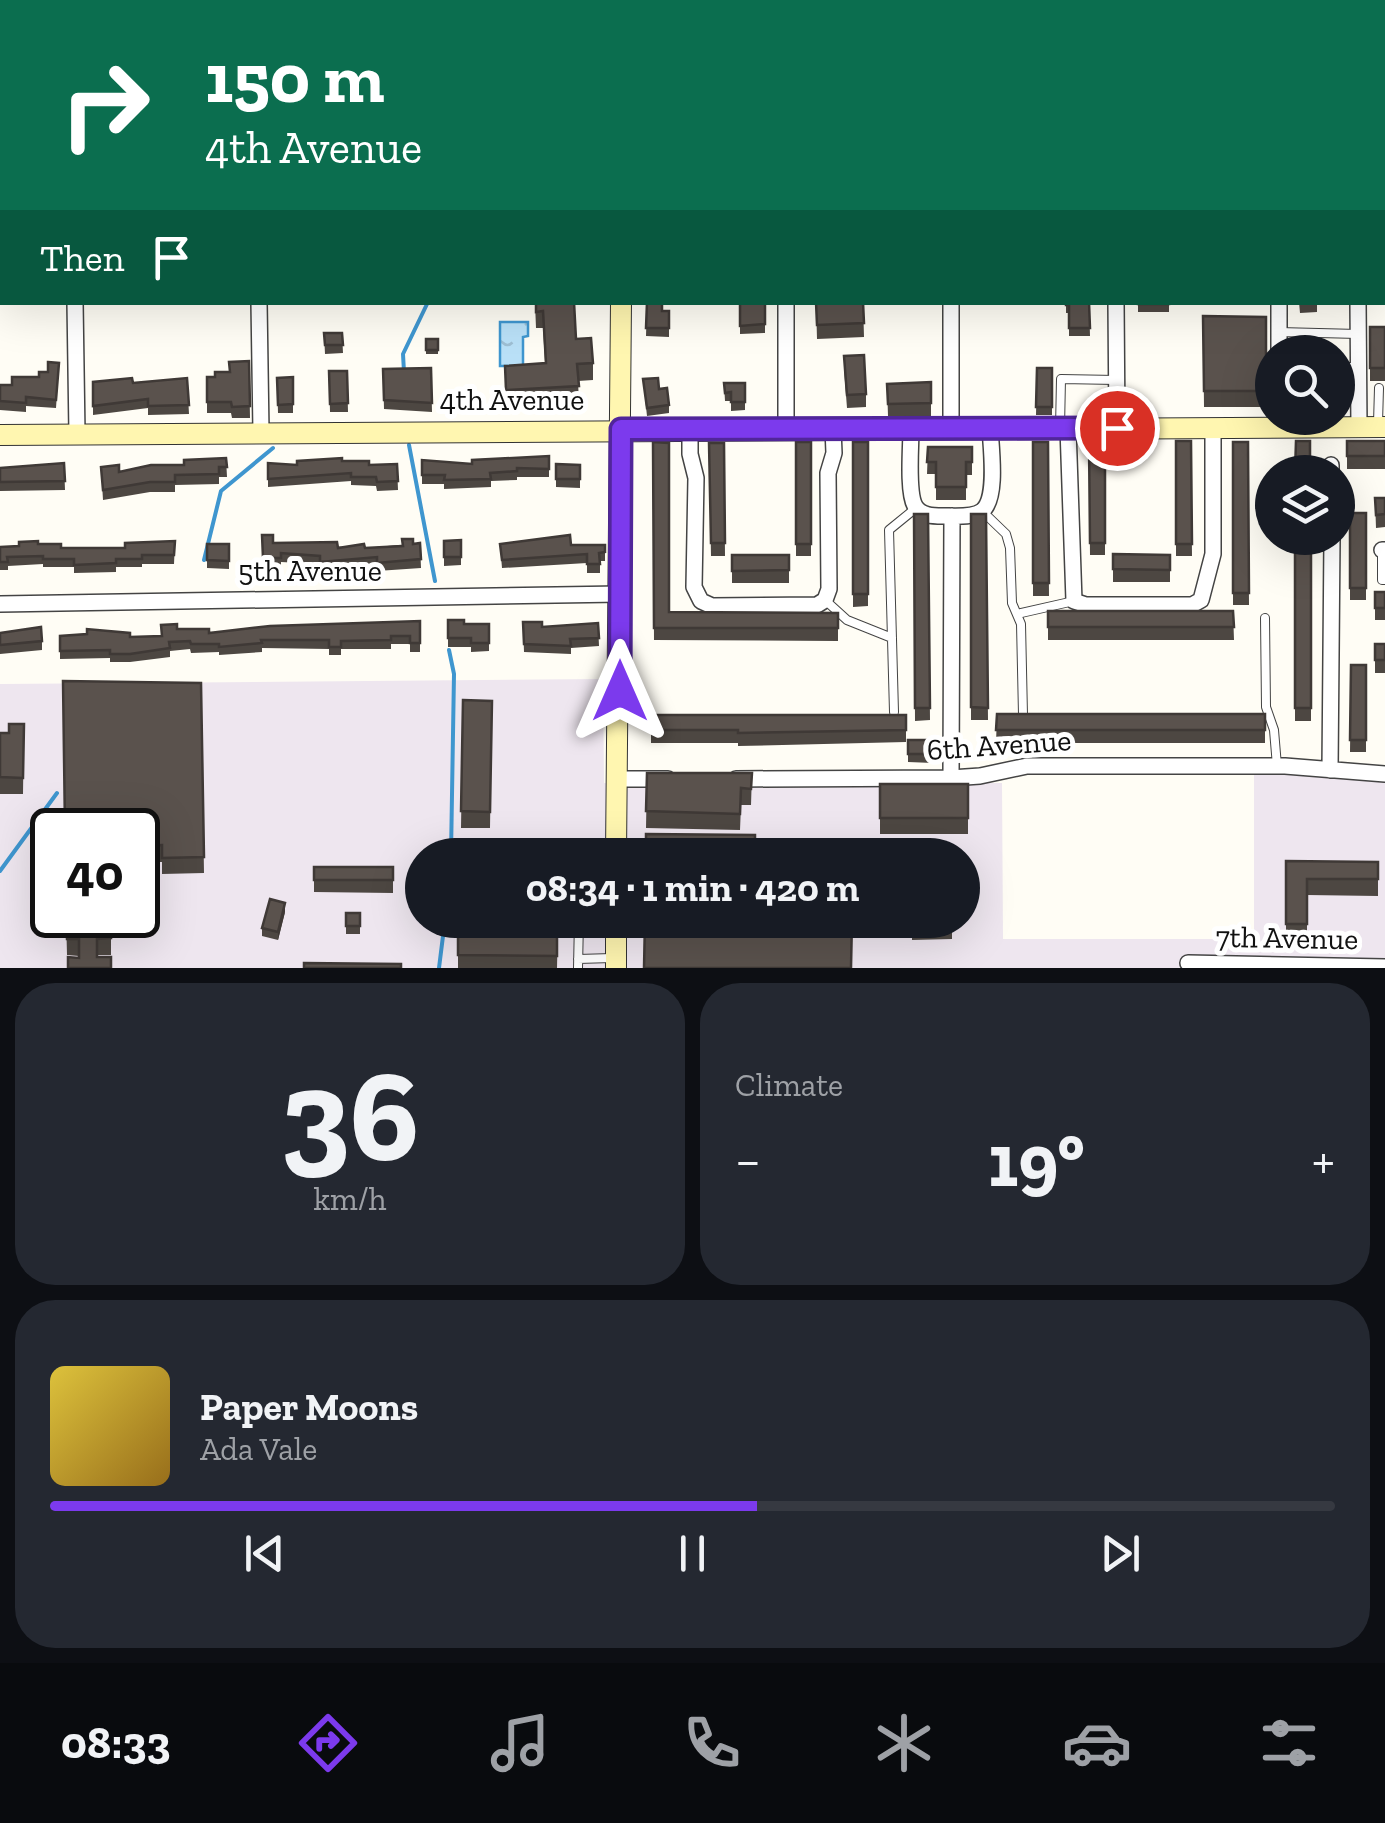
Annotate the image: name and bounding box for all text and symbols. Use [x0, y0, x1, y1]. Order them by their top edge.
text: 150 m [205, 36, 385, 120]
icon: right [40, 40, 170, 170]
text: 4th Avenue [205, 121, 422, 175]
icon: arrive [144, 230, 199, 285]
text: Then [40, 235, 124, 281]
map controls [1255, 335, 1355, 555]
button: search [1255, 335, 1355, 435]
street label: 4th Avenue [440, 382, 584, 418]
pin [1075, 386, 1160, 471]
icon: arrive [1090, 401, 1145, 456]
button: layers [1255, 455, 1355, 555]
street label: 5th Avenue [238, 553, 382, 589]
position arrow [568, 639, 672, 743]
street label: 6th Avenue [926, 722, 1072, 768]
speed limit sign: 40 [30, 808, 160, 938]
text: 08:34 · 1 min · 420 m [526, 865, 859, 911]
street label: 7th Avenue [1215, 919, 1359, 957]
text: 36 [281, 1037, 419, 1193]
text: Climate [735, 1066, 843, 1104]
text: 19° [988, 1115, 1085, 1205]
text: − [735, 1127, 761, 1193]
text: + [1312, 1127, 1335, 1193]
text: km/h [313, 1180, 387, 1218]
text: Paper Moons [200, 1384, 418, 1430]
text: Ada Vale [200, 1430, 317, 1468]
icon: previous [237, 1526, 292, 1581]
icon: pause [665, 1526, 720, 1581]
icon: next [1093, 1526, 1148, 1581]
icon: directions [293, 1708, 363, 1778]
icon: music [485, 1708, 555, 1778]
icon: phone [677, 1708, 747, 1778]
icon: climate [869, 1708, 939, 1778]
icon: car [1062, 1708, 1132, 1778]
icon: filters [1254, 1708, 1324, 1778]
text: 08:33 [61, 1716, 170, 1770]

